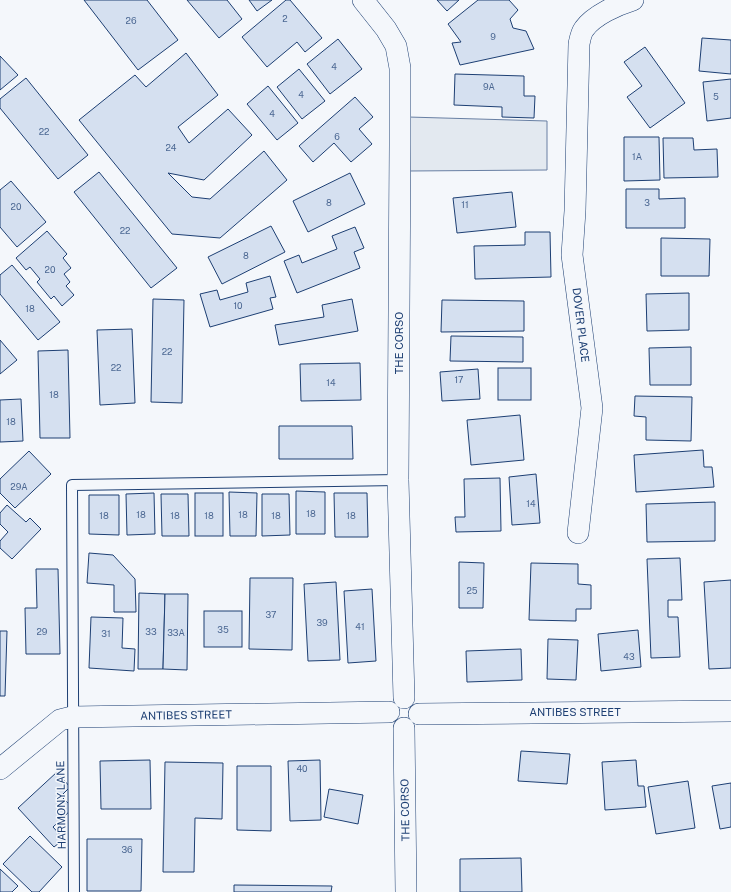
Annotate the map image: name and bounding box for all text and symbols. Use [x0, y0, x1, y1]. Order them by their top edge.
house number: 2 [282, 13, 288, 24]
house number: 26 [126, 15, 137, 26]
house number: 9 [490, 31, 496, 42]
house number: 4 [331, 61, 337, 72]
house number: 9A [483, 81, 496, 92]
house number: 4 [298, 89, 304, 100]
house number: 5 [713, 91, 719, 102]
house number: 4 [269, 108, 275, 119]
house number: 22 [39, 126, 49, 137]
house number: 6 [334, 131, 340, 142]
house number: 24 [165, 142, 177, 153]
house number: 1A [632, 151, 643, 162]
house number: 8 [326, 197, 332, 208]
house number: 3 [644, 197, 650, 208]
house number: 11 [461, 199, 469, 210]
house number: 20 [11, 201, 22, 212]
house number: 22 [120, 225, 130, 236]
house number: 8 [243, 250, 249, 261]
house number: 20 [45, 264, 56, 275]
street label: DOVER PLACE [570, 287, 592, 363]
house number: 10 [233, 300, 243, 311]
house number: 18 [25, 303, 35, 314]
street label: THE CORSO [393, 312, 405, 374]
house number: 22 [162, 346, 172, 357]
house number: 22 [111, 362, 121, 373]
house number: 17 [454, 374, 464, 385]
house number: 14 [326, 377, 336, 388]
house number: 18 [49, 389, 59, 400]
house number: 18 [6, 416, 16, 427]
house number: 29A [10, 481, 28, 492]
house number: 14 [526, 498, 536, 509]
house number: 18 [306, 508, 316, 519]
house number: 18 [136, 509, 146, 520]
house number: 18 [238, 509, 248, 520]
house number: 18 [99, 510, 109, 521]
house number: 18 [170, 510, 180, 521]
house number: 18 [204, 510, 214, 521]
house number: 18 [271, 510, 281, 521]
house number: 18 [346, 510, 356, 521]
house number: 25 [466, 585, 478, 596]
house number: 37 [266, 609, 276, 620]
house number: 39 [316, 617, 328, 628]
house number: 41 [355, 621, 365, 632]
house number: 35 [217, 624, 229, 635]
house number: 29 [37, 626, 48, 637]
house number: 33 [145, 626, 157, 637]
house number: 33A [167, 627, 185, 638]
house number: 31 [101, 628, 111, 639]
house number: 43 [623, 651, 635, 662]
street label: ANTIBES STREET [529, 706, 621, 718]
street label: ANTIBES STREET [140, 708, 232, 722]
street label: HARMONY LANE [54, 761, 68, 849]
house number: 40 [296, 763, 308, 774]
street label: THE CORSO [398, 779, 412, 841]
house number: 36 [121, 844, 133, 855]

